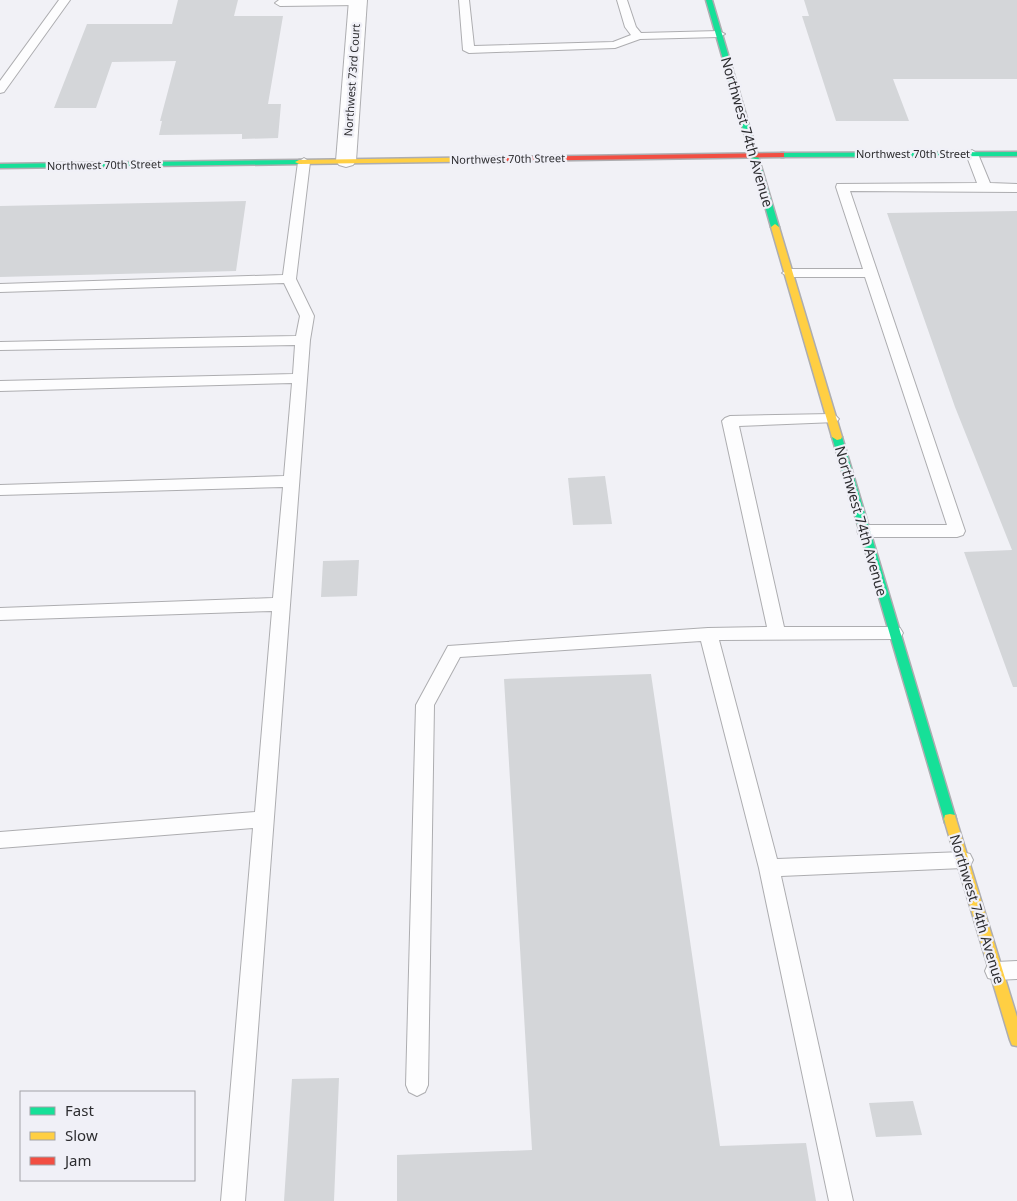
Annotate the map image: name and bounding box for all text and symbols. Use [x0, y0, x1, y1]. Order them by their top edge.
street label: Northwest 73rd Court [340, 23, 363, 137]
street label: Northwest 74th Avenue [717, 55, 778, 209]
street label: Northwest 70th Street [856, 146, 970, 161]
street label: Northwest 70th Street [451, 150, 565, 167]
street label: Northwest 70th Street [47, 156, 161, 173]
street label: Northwest 74th Avenue [831, 444, 892, 598]
street label: Northwest 74th Avenue [946, 832, 1009, 986]
legend [20, 1091, 195, 1181]
text: Fast [65, 1100, 94, 1120]
text: Slow [65, 1125, 98, 1145]
text: Jam [63, 1150, 92, 1170]

